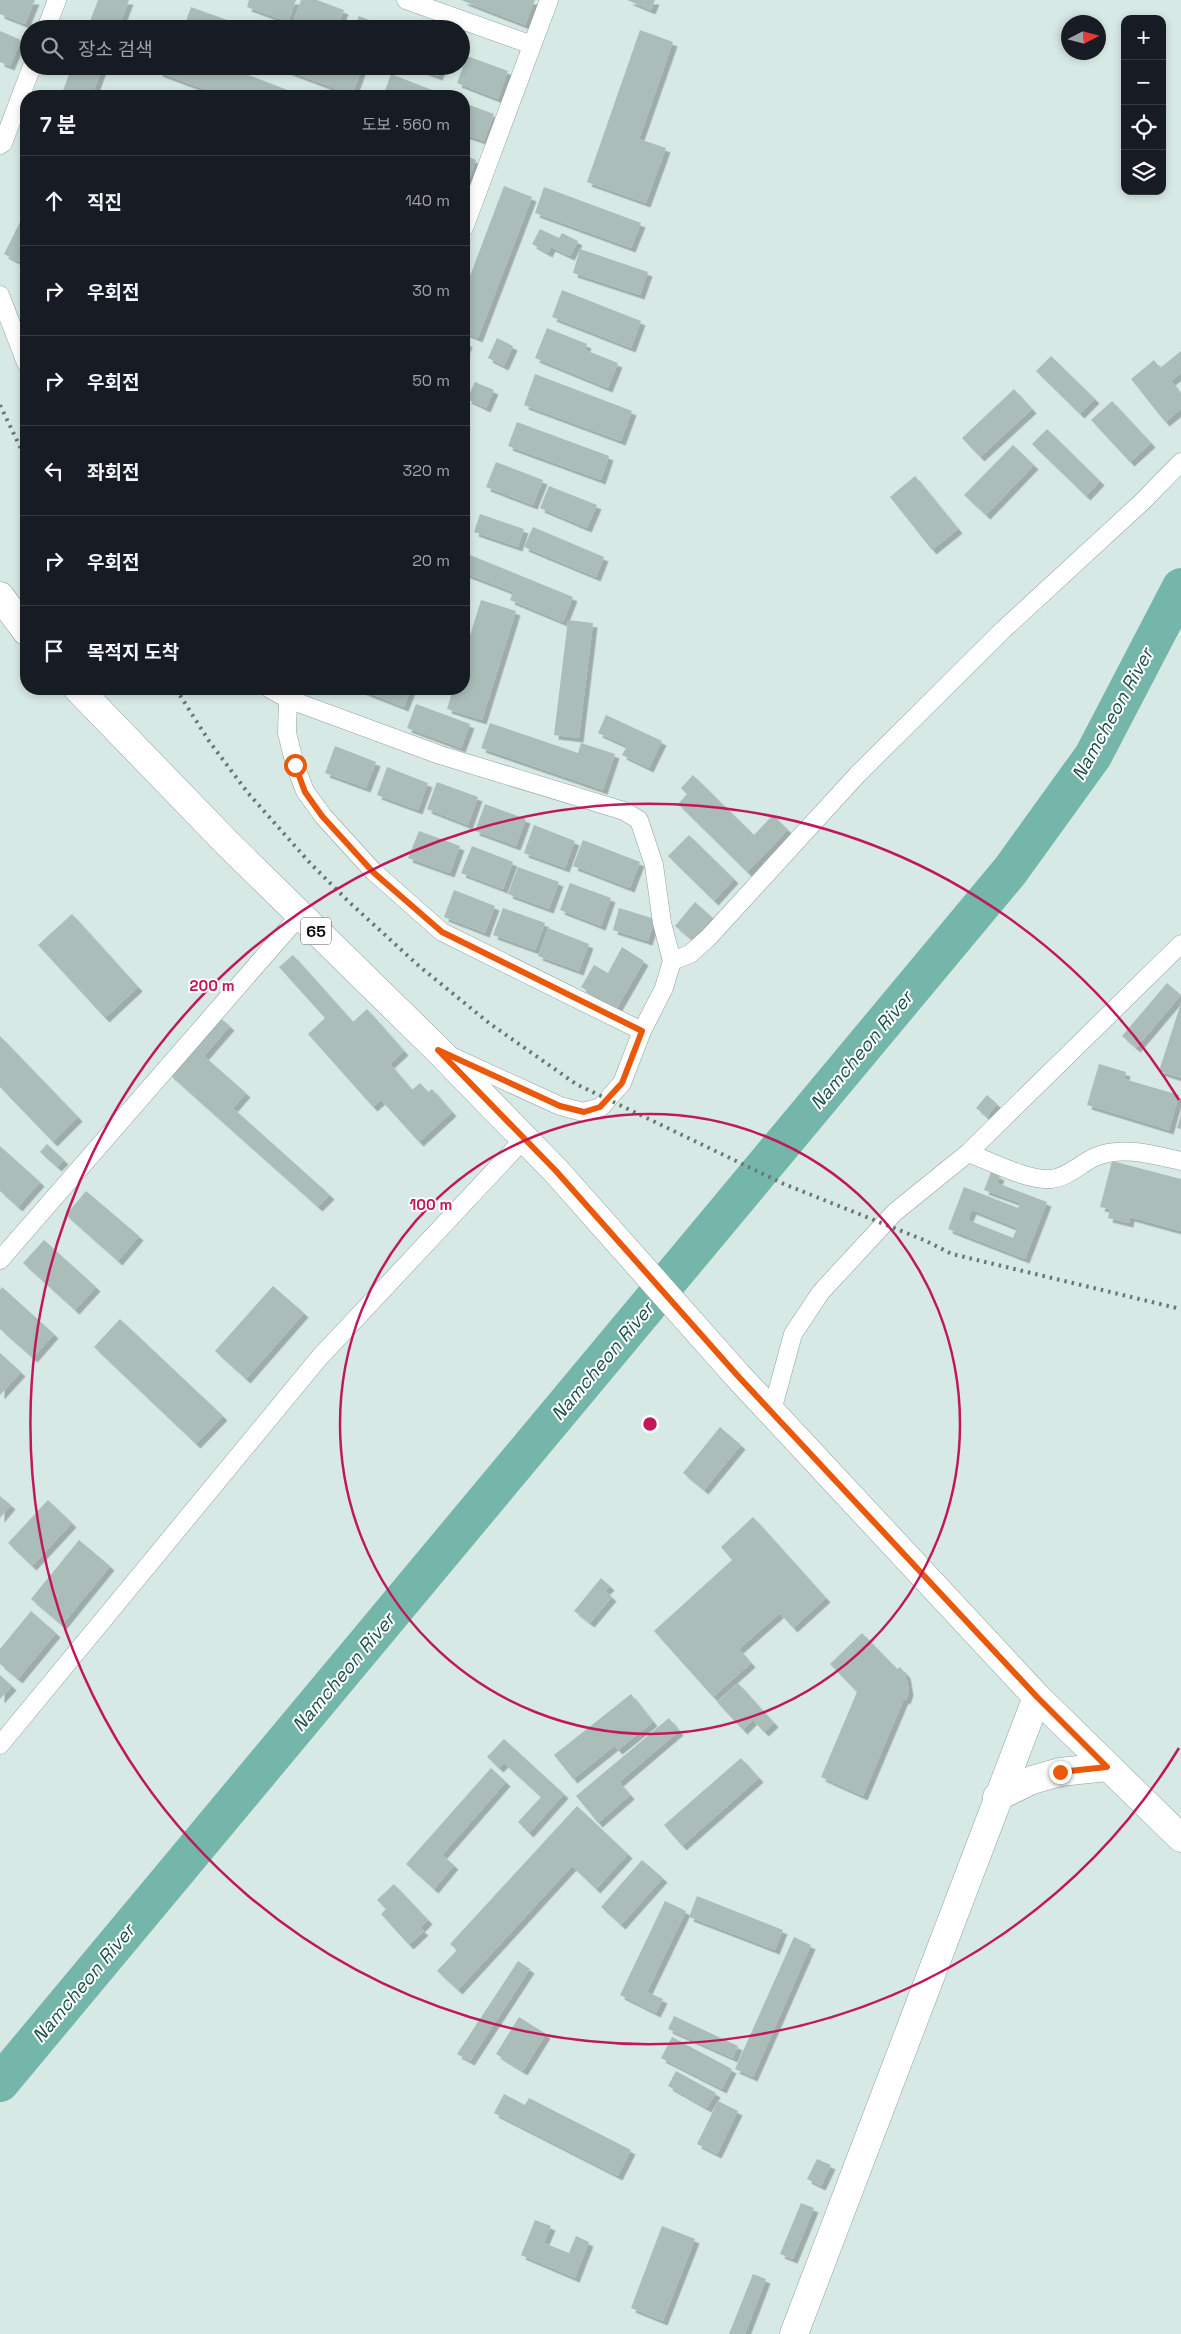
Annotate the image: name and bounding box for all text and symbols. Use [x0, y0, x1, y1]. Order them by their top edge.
north arrow [1061, 15, 1106, 60]
map controls [1121, 15, 1166, 195]
button: + [1121, 15, 1166, 60]
search box [20, 20, 470, 75]
icon: search [38, 34, 66, 62]
text: 장소 검색 [78, 37, 153, 62]
button: − [1121, 60, 1166, 105]
button: locate [1121, 105, 1166, 150]
text: 7 분 [40, 111, 76, 138]
text: 도보 · 560 m [362, 114, 450, 135]
button: layers [1121, 150, 1166, 195]
icon: ahead [40, 187, 68, 215]
text: 직진 [87, 190, 122, 215]
text: 140 m [405, 190, 450, 211]
icon: right [40, 277, 68, 305]
text: 우회전 [87, 280, 139, 305]
text: 30 m [412, 280, 450, 301]
icon: right [40, 367, 68, 395]
text: 우회전 [87, 370, 139, 395]
text: 50 m [412, 370, 450, 391]
icon: left [40, 457, 68, 485]
text: 좌회전 [87, 460, 139, 485]
text: 320 m [403, 460, 450, 481]
icon: right [40, 547, 68, 575]
text: 우회전 [87, 550, 139, 575]
text: 20 m [412, 550, 450, 571]
icon: arrive [40, 637, 68, 665]
text: 목적지 도착 [87, 640, 179, 665]
water label: Namcheon River [1066, 642, 1160, 785]
route start [284, 754, 307, 777]
road number: 65 [301, 918, 331, 944]
text: 200 m [190, 976, 234, 995]
water label: Namcheon River [804, 984, 919, 1115]
text: 100 m [410, 1195, 452, 1214]
water label: Namcheon River [545, 1295, 660, 1426]
centre of rings [641, 1415, 659, 1433]
water label: Namcheon River [286, 1606, 401, 1737]
route end [1049, 1761, 1072, 1784]
water label: Namcheon River [26, 1917, 141, 2048]

